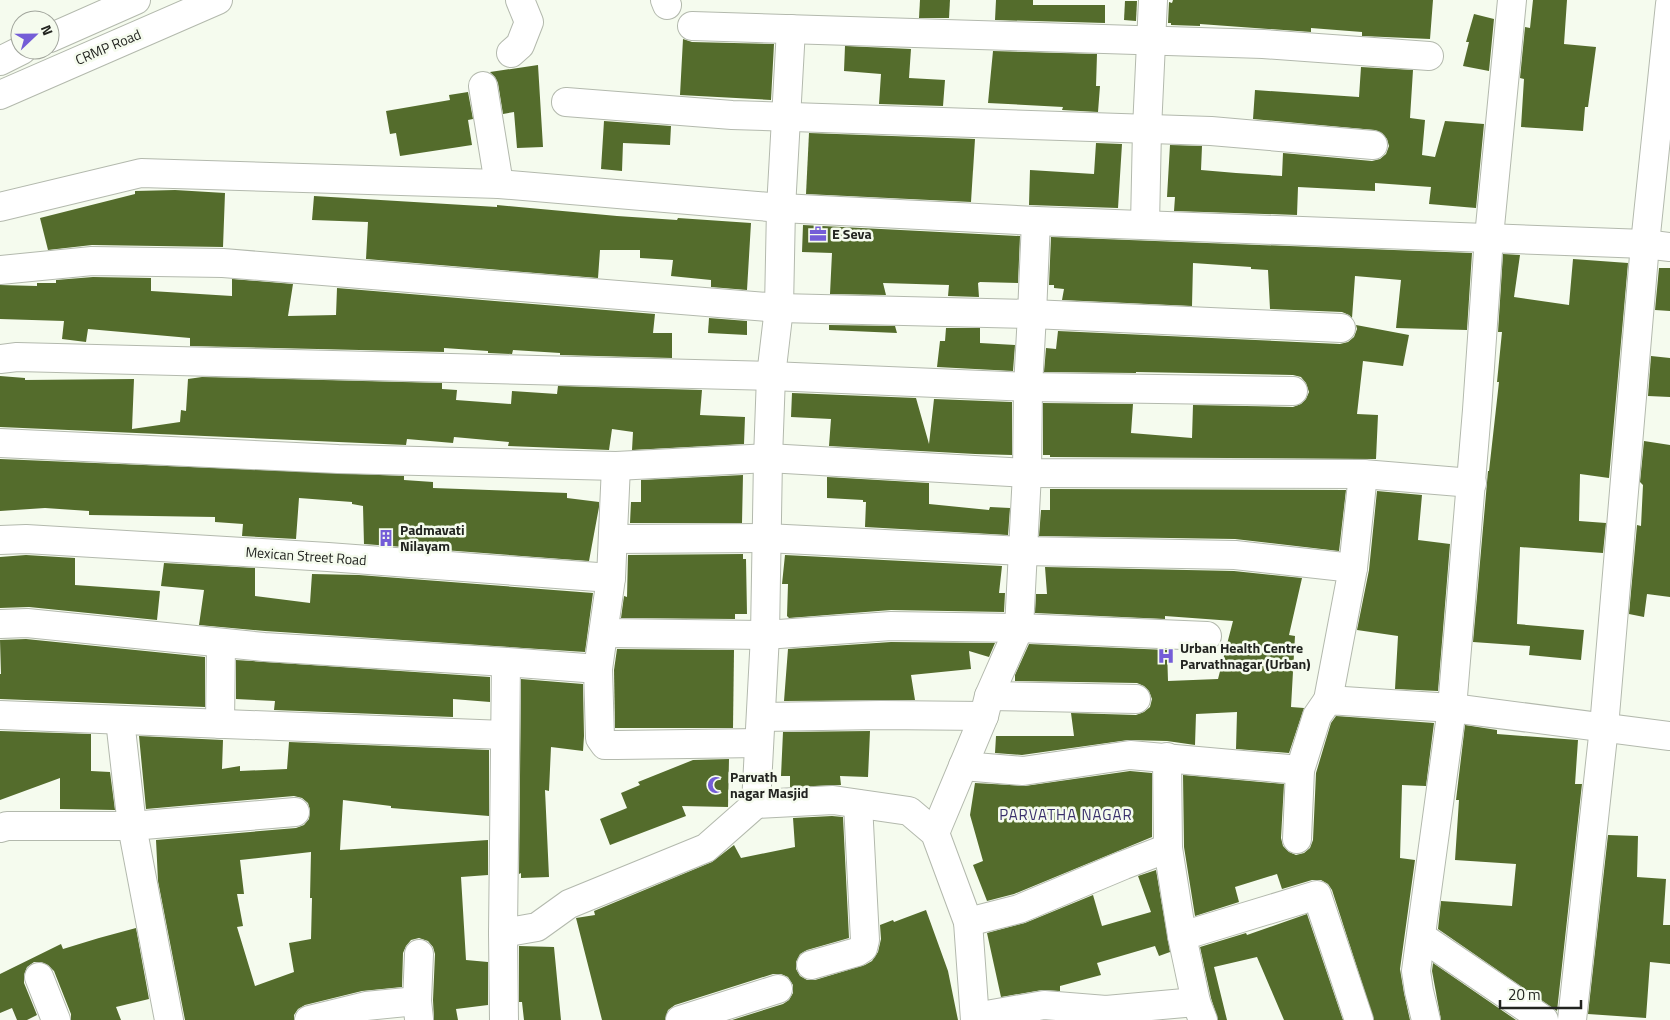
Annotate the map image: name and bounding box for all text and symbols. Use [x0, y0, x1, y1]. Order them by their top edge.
north arrow [10, 10, 60, 60]
text: N [36, 22, 59, 38]
street label: CRMP Road [72, 23, 144, 70]
place label: E Seva [832, 223, 872, 244]
office icon: E Seva [808, 224, 828, 244]
place label: Padmavati Nilayam [400, 519, 465, 556]
building icon: Padmavati Nilayam [376, 528, 396, 548]
street label: Mexican Street Road [245, 541, 367, 570]
place label: Urban Health Centre Parvathnagar (Urban) [1180, 637, 1311, 674]
hospital icon: Urban Health Centre Parvathnagar (Urban) [1156, 646, 1176, 666]
place label: Parvath nagar Masjid [730, 766, 809, 803]
mosque icon: Parvath nagar Masjid [706, 775, 726, 795]
district label: PARVATHA NAGAR [999, 803, 1133, 826]
scale bar [1500, 978, 1581, 1010]
text: 20 m [1508, 983, 1541, 1006]

